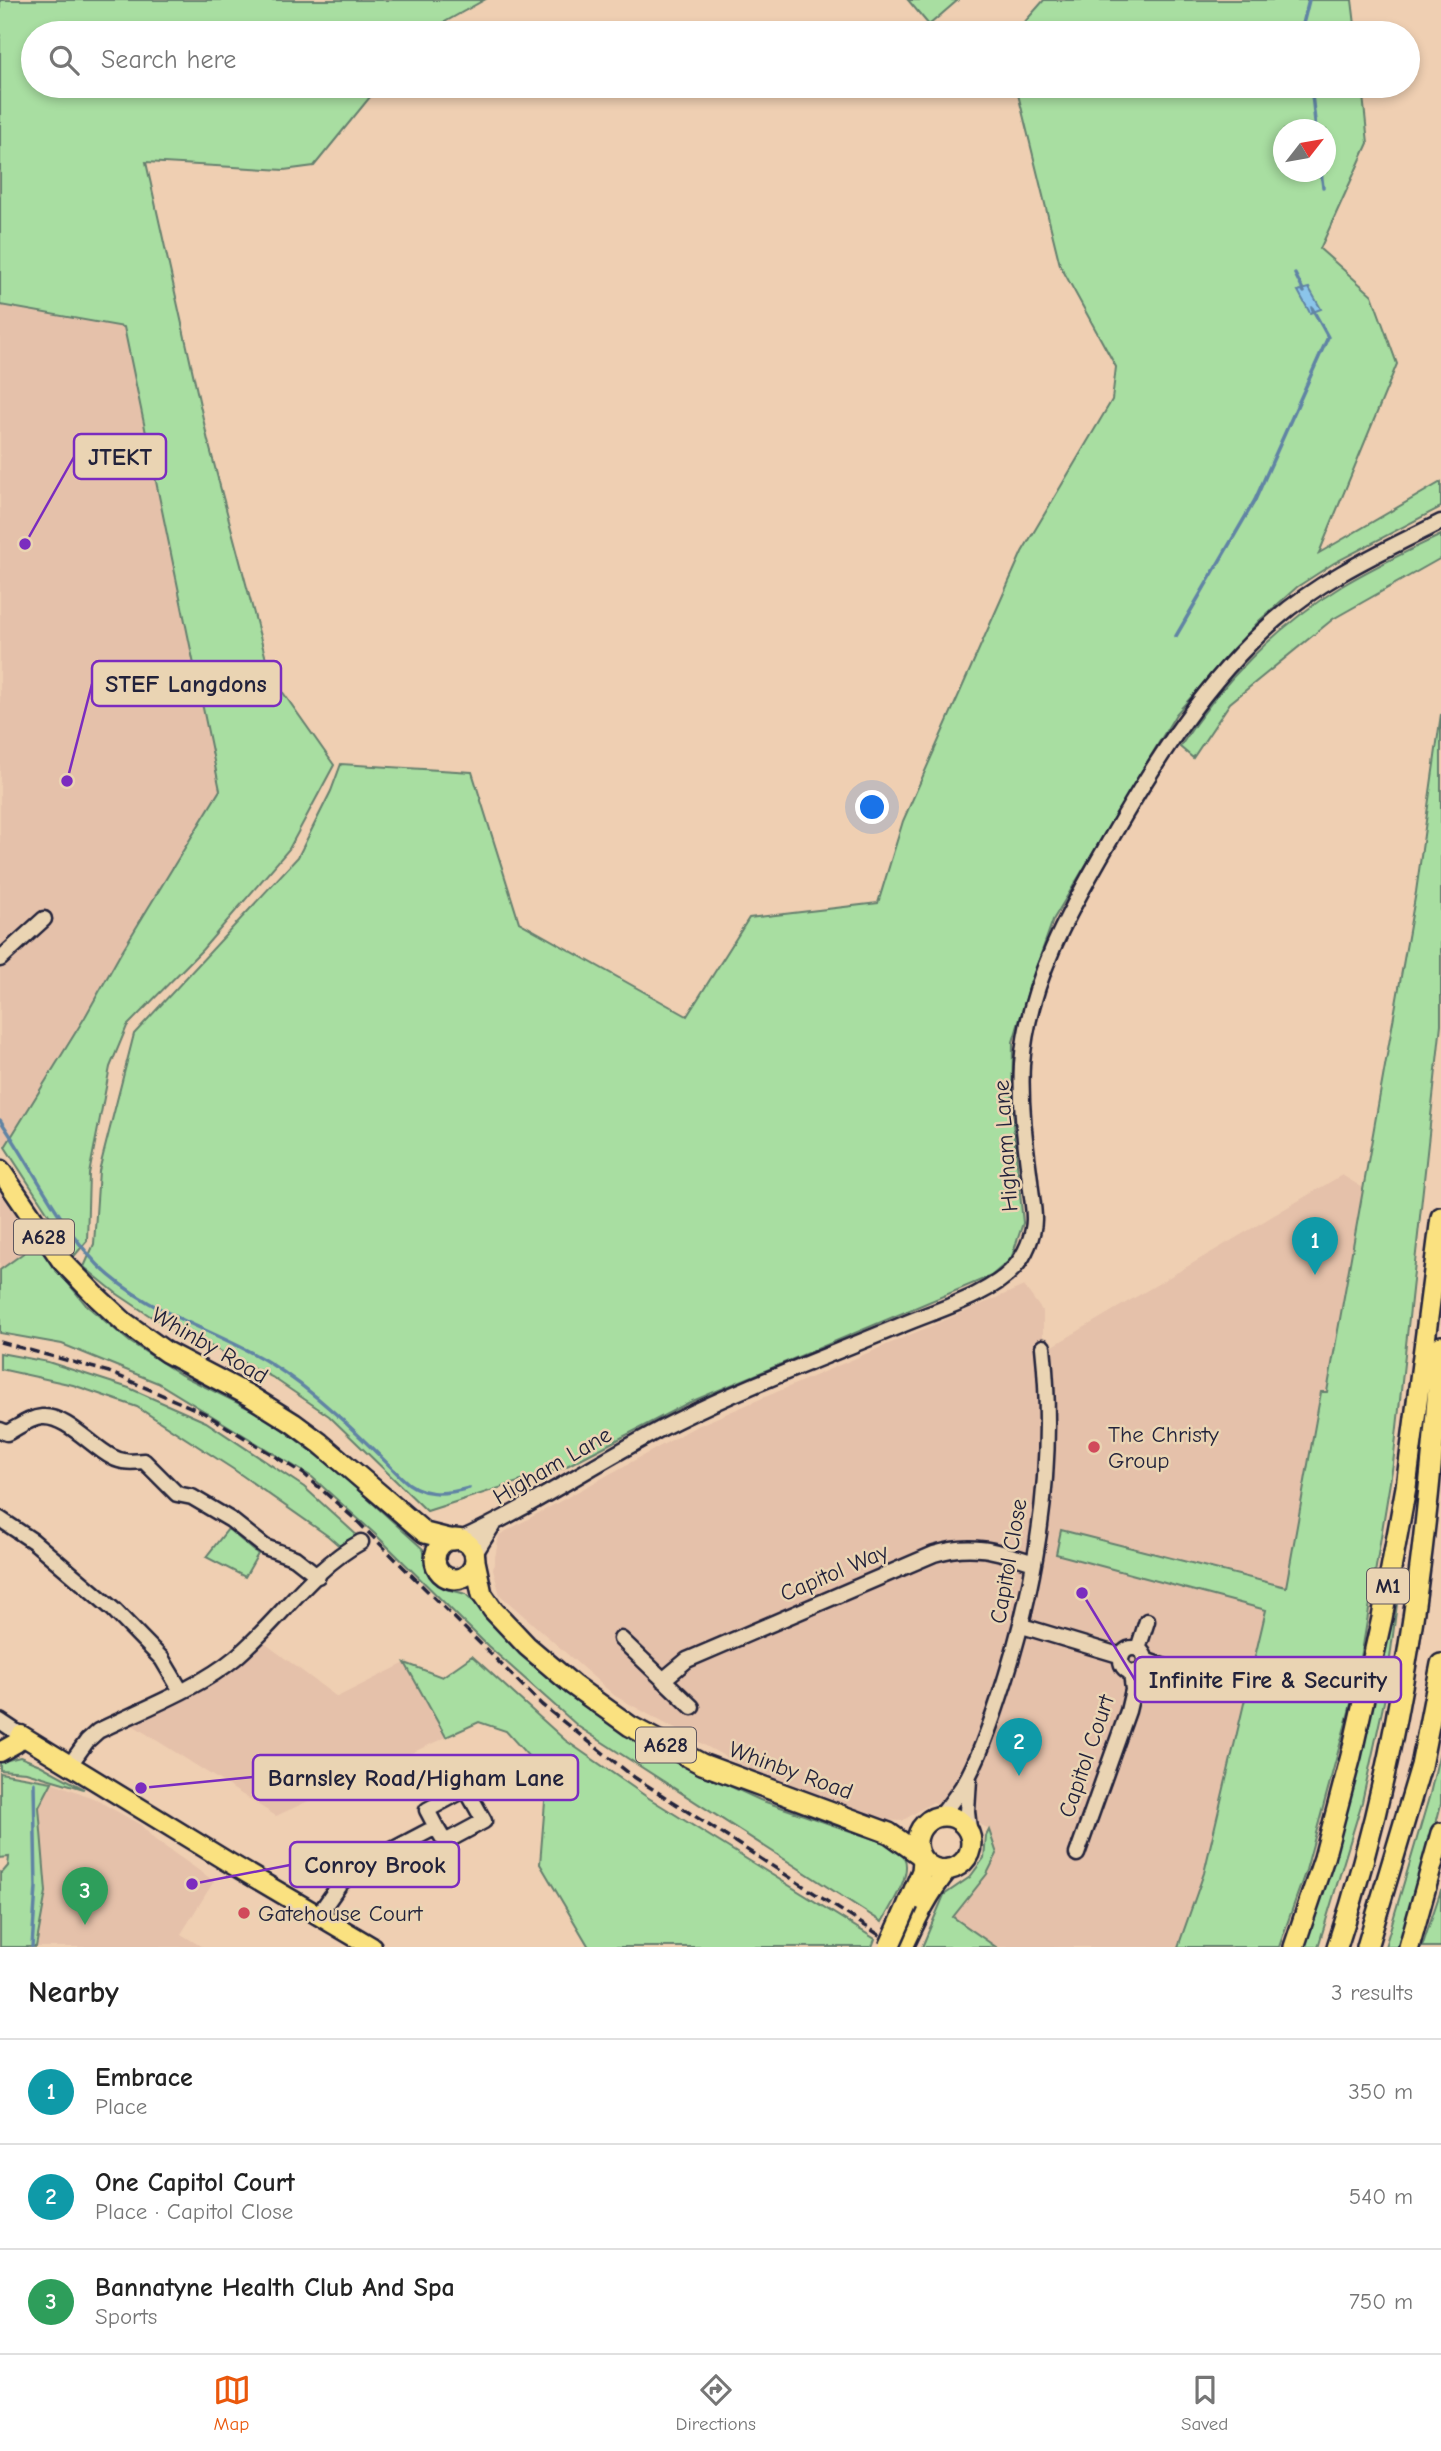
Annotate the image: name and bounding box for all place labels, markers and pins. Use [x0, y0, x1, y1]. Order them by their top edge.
callout: JTEKT [74, 434, 166, 479]
callout: STEF Langdons [92, 661, 281, 706]
pin: 1 [1292, 1217, 1338, 1275]
place label: The Christy Group [1108, 1421, 1219, 1474]
marker: The Christy Group [1086, 1439, 1102, 1455]
callout: Infinite Fire & Security [1135, 1657, 1401, 1702]
pin: 2 [996, 1718, 1042, 1776]
callout: Barnsley Road/Higham Lane [253, 1755, 578, 1800]
callout: Conroy Brook [290, 1842, 459, 1887]
pin: 3 [62, 1867, 108, 1925]
place label: Gatehouse Court [258, 1900, 424, 1927]
marker: Gatehouse Court [236, 1905, 252, 1921]

